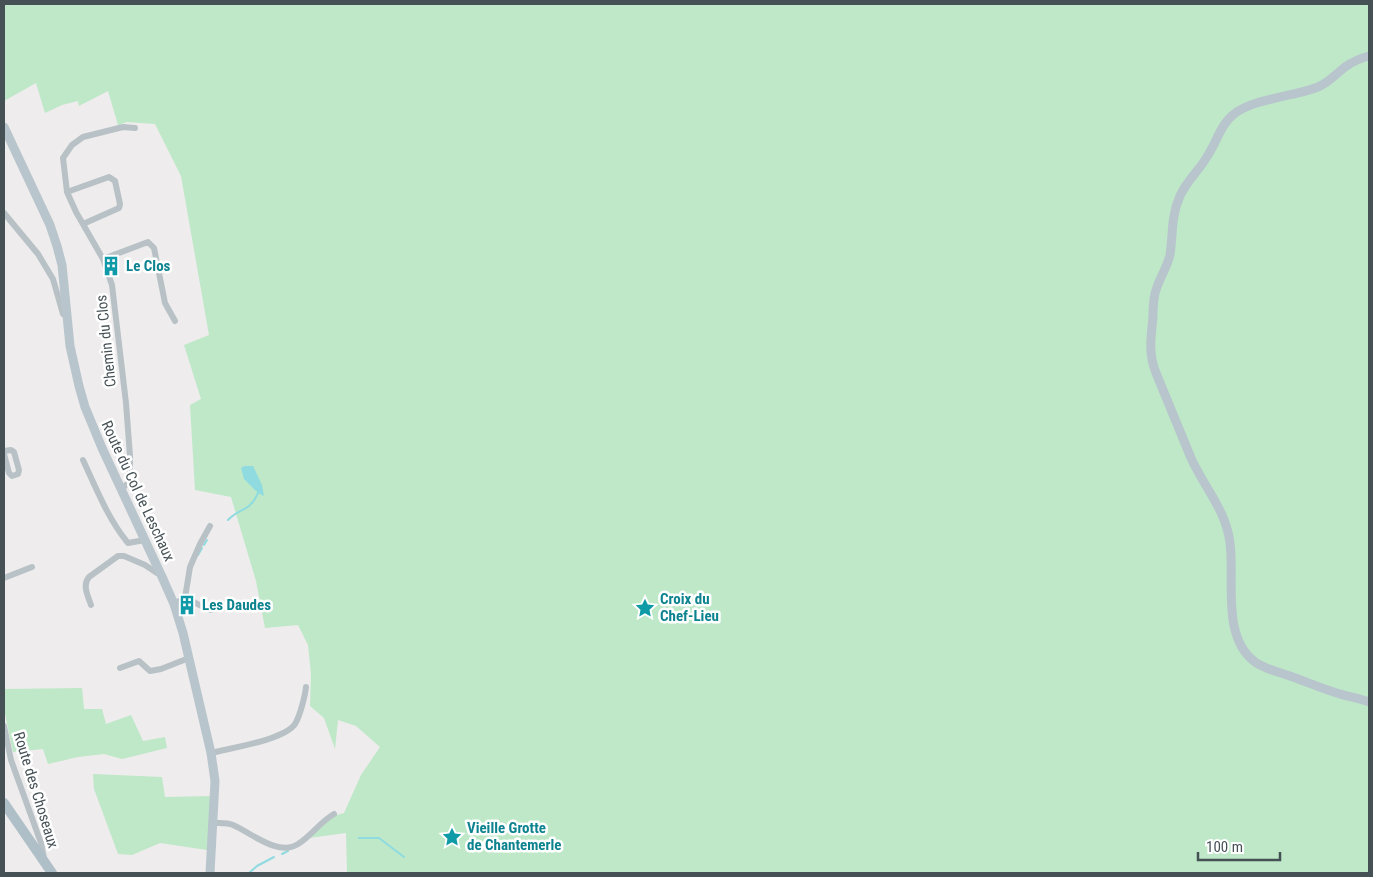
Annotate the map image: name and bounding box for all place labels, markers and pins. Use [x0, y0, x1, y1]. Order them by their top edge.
building icon: Le Clos [100, 255, 122, 277]
place label: Le Clos [126, 257, 171, 275]
place label: Croix du Chef-Lieu [660, 590, 719, 625]
building icon: Les Daudes [176, 594, 198, 616]
place label: Les Daudes [202, 596, 271, 614]
place icon: Croix du Chef-Lieu [634, 597, 656, 619]
place label: Vieille Grotte de Chantemerle [467, 819, 561, 854]
place icon: Vieille Grotte de Chantemerle [441, 826, 463, 848]

